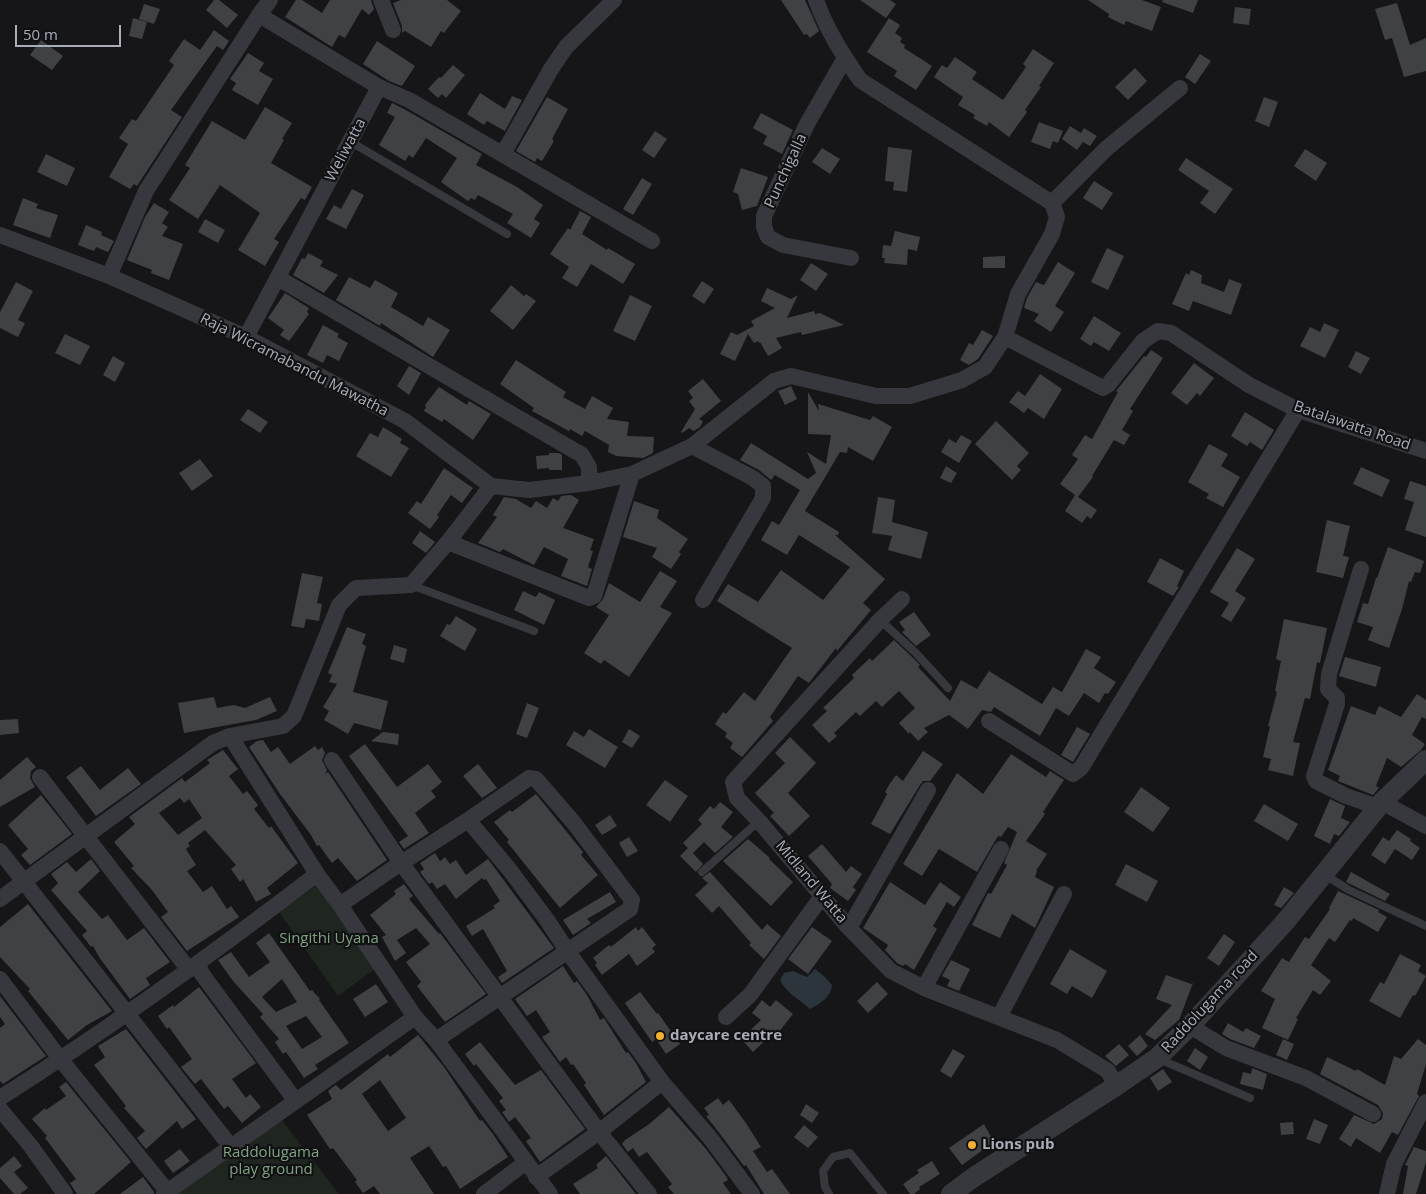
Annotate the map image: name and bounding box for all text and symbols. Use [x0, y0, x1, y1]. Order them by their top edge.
scale bar [18, 15, 124, 47]
text: 50 m [23, 24, 58, 44]
street label: Weliwatta [322, 115, 370, 185]
street label: Punchigalla [761, 131, 811, 211]
street label: Raja Wicramabandu Mawatha [197, 310, 391, 420]
street label: Batalawatta Road [1291, 398, 1413, 454]
street label: Midland Watta [771, 837, 851, 927]
park label: Singithi Uyana [279, 930, 379, 948]
street label: Raddolugama road [1158, 947, 1262, 1057]
place label: daycare centre [670, 1027, 782, 1045]
marker: daycare centre [654, 1030, 666, 1042]
place label: Lions pub [982, 1136, 1054, 1154]
marker: Lions pub [966, 1139, 978, 1151]
park label: Raddolugama play ground [223, 1144, 319, 1179]

